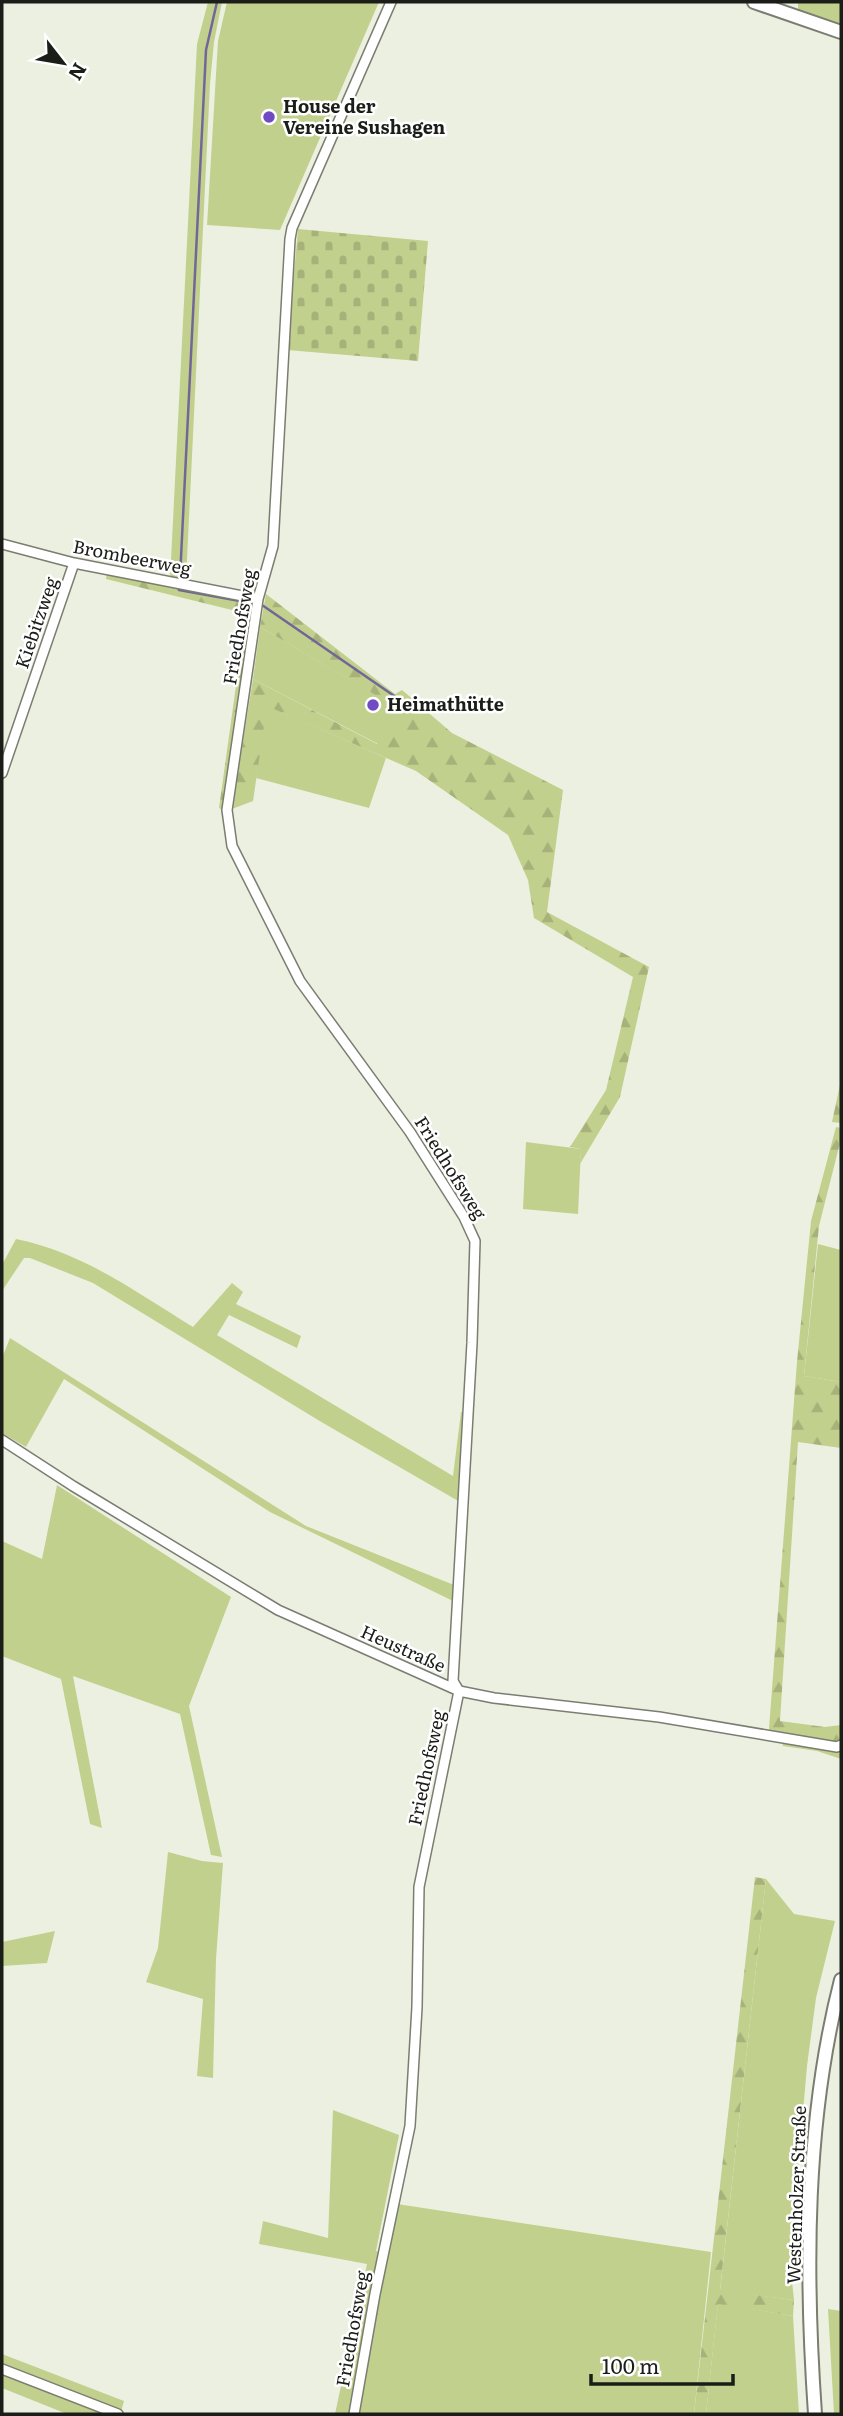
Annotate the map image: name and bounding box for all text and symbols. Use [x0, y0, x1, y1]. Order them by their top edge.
north arrow [28, 28, 98, 98]
text: N [62, 58, 95, 86]
place label: House der Vereine Sushagen [283, 92, 446, 140]
marker: House der Vereine Sushagen [261, 109, 277, 125]
street label: Brombeerweg [71, 532, 195, 581]
street label: Friedhofsweg [215, 566, 262, 687]
street label: Kiebitzweg [7, 572, 64, 672]
place label: Heimathütte [387, 690, 504, 717]
marker: Heimathütte [365, 697, 381, 713]
street label: Friedhofsweg [409, 1110, 494, 1225]
street label: Heustraße [357, 1617, 450, 1678]
street label: Friedhofsweg [400, 1707, 451, 1828]
street label: Westenholzer Straße [779, 2105, 812, 2285]
street label: Friedhofsweg [328, 2268, 375, 2389]
scale bar [591, 2342, 733, 2386]
text: 100 m [602, 2349, 659, 2380]

